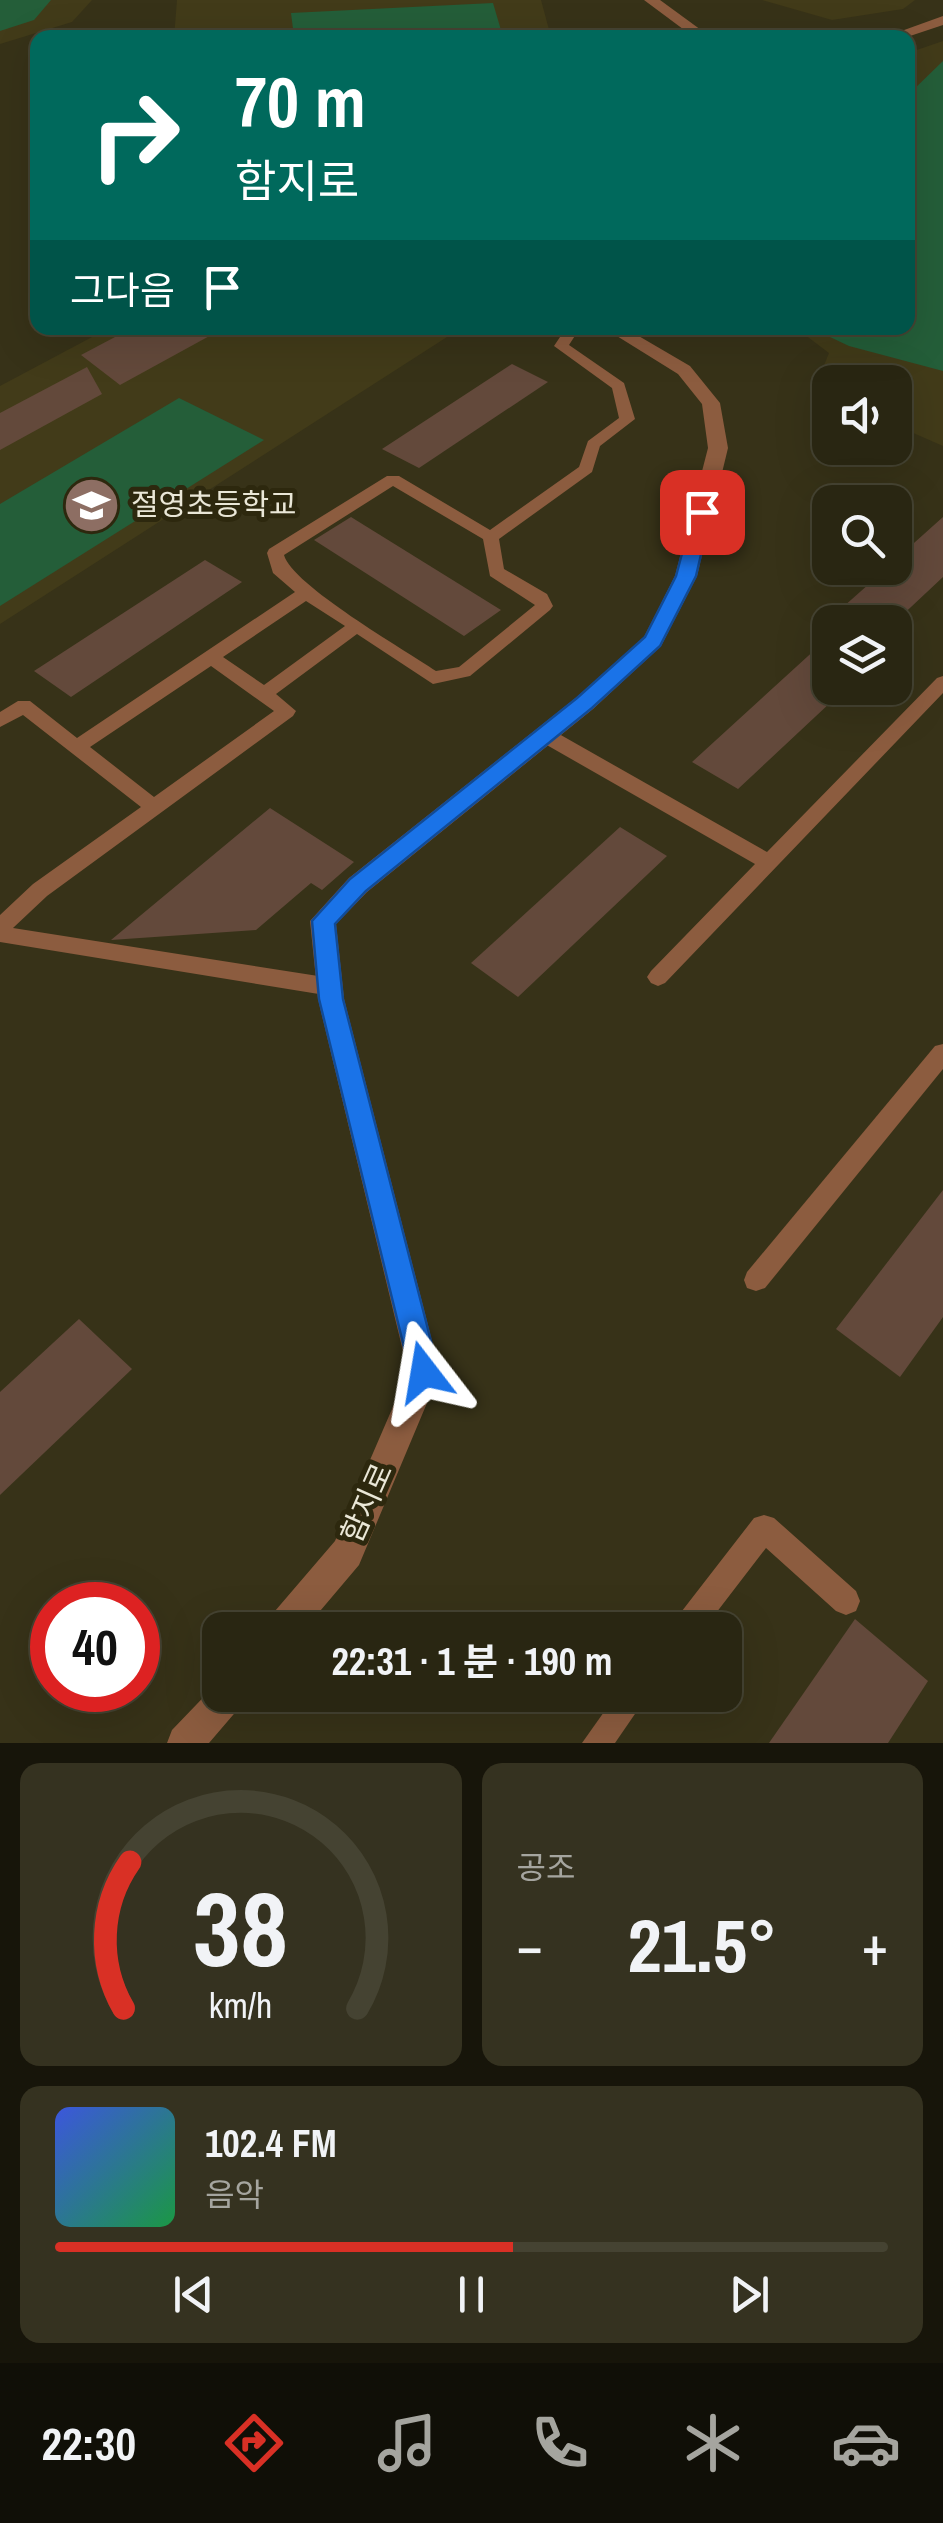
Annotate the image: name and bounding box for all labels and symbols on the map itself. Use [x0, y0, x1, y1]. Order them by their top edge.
pin [660, 470, 745, 555]
school or university icon: 절영초등학교 [62, 475, 122, 535]
place label: 절영초등학교 [131, 484, 297, 524]
position arrow [372, 1320, 476, 1424]
street label: 함지로 [331, 1457, 401, 1549]
speed limit sign: 40 [30, 1582, 160, 1712]

